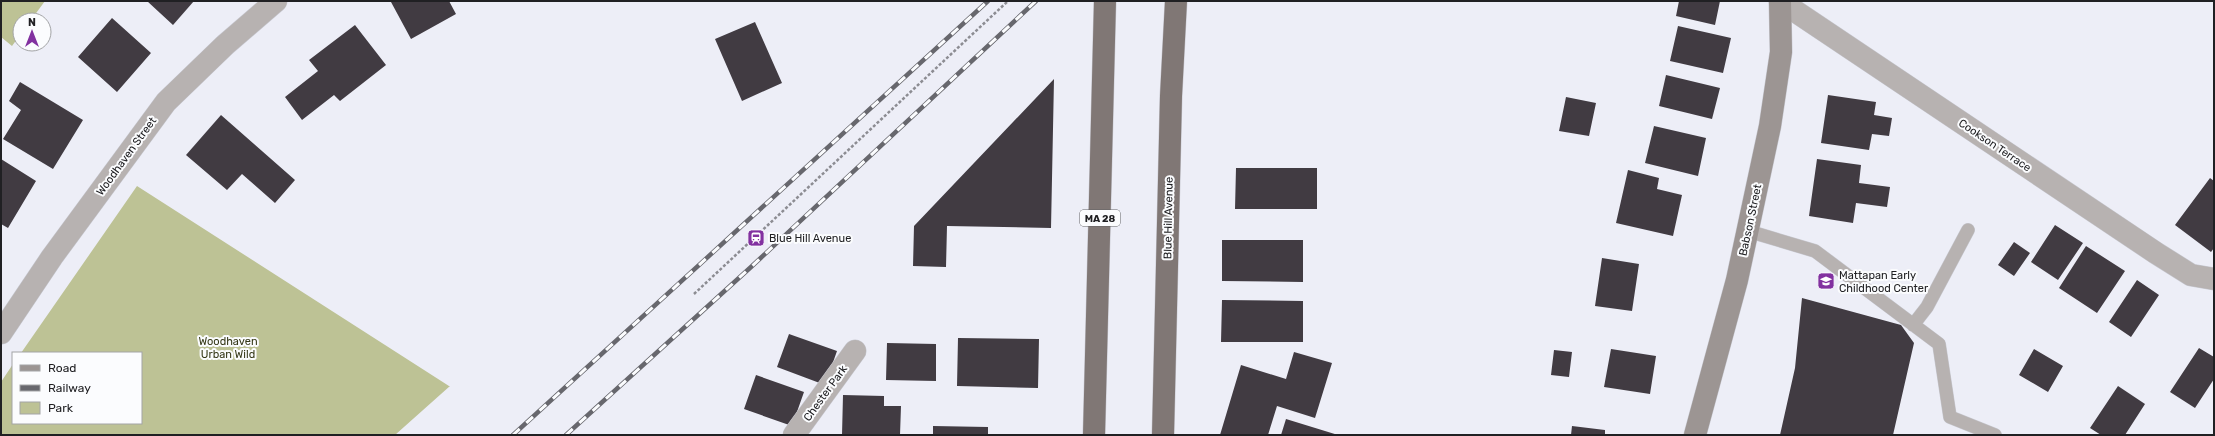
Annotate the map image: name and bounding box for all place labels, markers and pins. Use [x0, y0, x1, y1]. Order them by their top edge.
station icon: Blue Hill Avenue [746, 228, 766, 248]
place label: Blue Hill Avenue [769, 232, 851, 245]
place label: Mattapan Early Childhood Center [1839, 269, 1929, 295]
school or university icon: Mattapan Early Childhood Center [1816, 271, 1836, 291]

